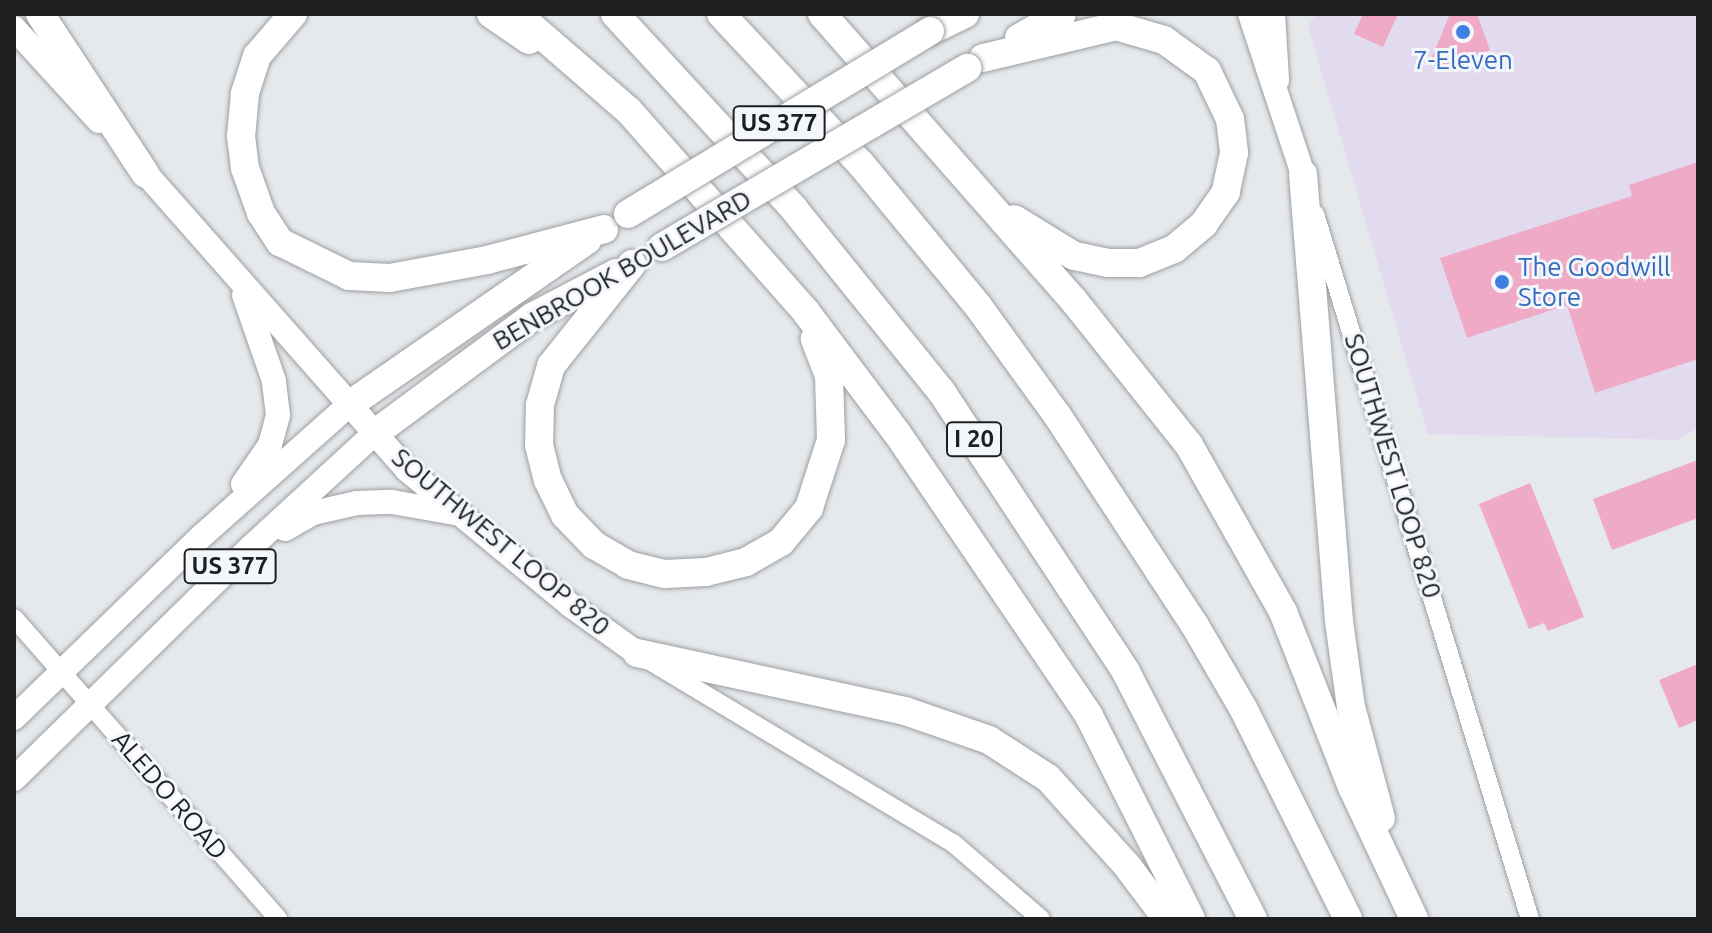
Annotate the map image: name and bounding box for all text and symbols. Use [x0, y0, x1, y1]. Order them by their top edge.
marker: 7-Eleven [1454, 23, 1472, 41]
place label: 7-Eleven [1413, 44, 1513, 76]
road number: US 377 [731, 103, 827, 143]
street label: BENBROOK BOULEVARD [487, 183, 757, 357]
place label: The Goodwill Store [1518, 251, 1671, 312]
marker: The Goodwill Store [1493, 273, 1511, 291]
street label: SOUTHWEST LOOP 820 [1338, 330, 1448, 602]
road number: I 20 [946, 419, 1002, 459]
street label: SOUTHWEST LOOP 820 [386, 442, 616, 642]
road number: US 377 [182, 546, 278, 586]
street label: ALEDO ROAD [106, 724, 234, 866]

